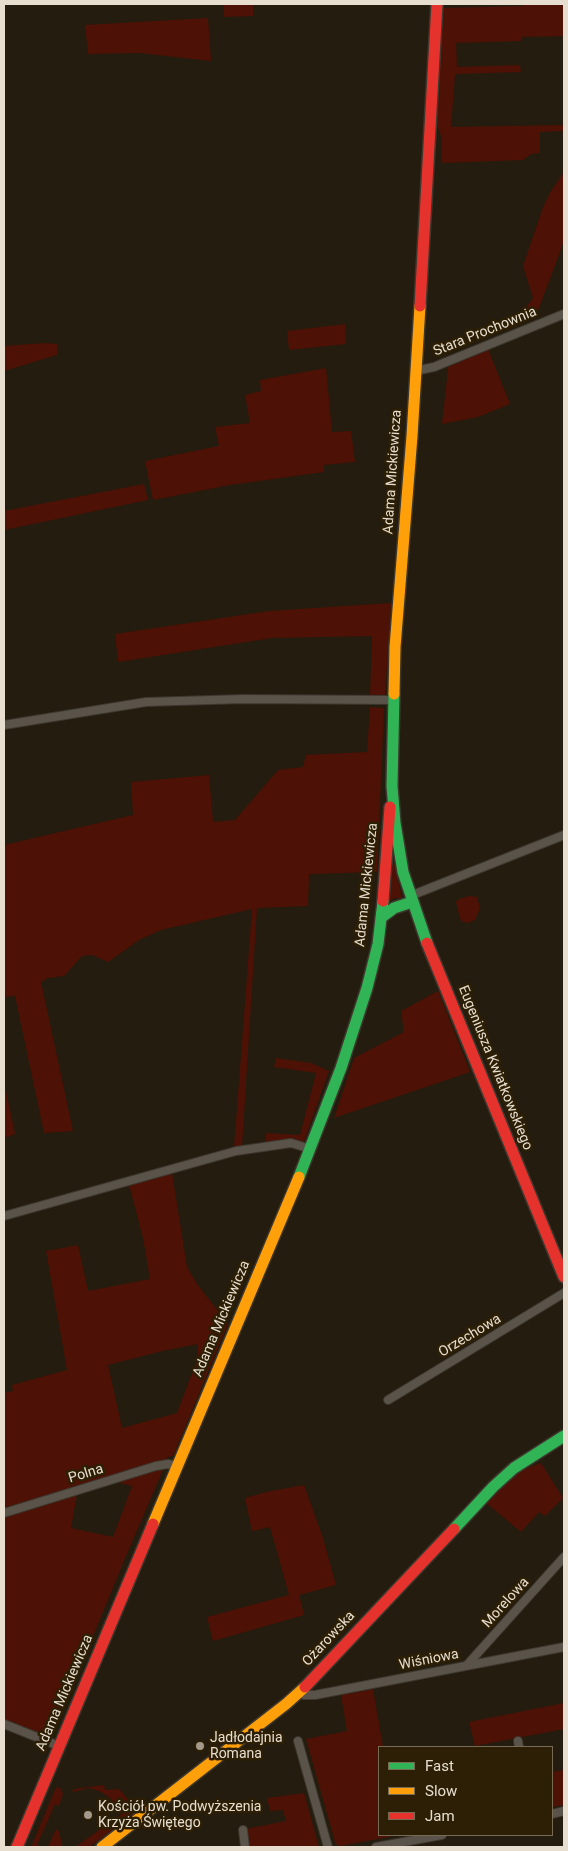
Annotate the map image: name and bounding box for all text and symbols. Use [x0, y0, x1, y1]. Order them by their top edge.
street label: Stara Prochownia [431, 304, 539, 360]
street label: Adama Mickiewicza [380, 409, 406, 535]
street label: Adama Mickiewicza [352, 822, 382, 948]
street label: Eugeniusza Kwiatkowskiego [454, 983, 536, 1153]
street label: Adama Mickiewicza [190, 1258, 254, 1380]
street label: Orzechowa [436, 1311, 504, 1361]
street label: Polna [67, 1461, 105, 1487]
street label: Morelowa [479, 1574, 533, 1632]
street label: Ożarowska [299, 1608, 359, 1670]
street label: Adama Mickiewicza [33, 1632, 97, 1754]
street label: Wiśniowa [398, 1646, 460, 1674]
place label: Jadłodajnia Romana [210, 1730, 283, 1762]
marker: Jadłodajnia Romana [194, 1740, 206, 1752]
legend [378, 1746, 553, 1836]
text: Fast [425, 1757, 454, 1775]
text: Slow [425, 1782, 457, 1800]
place label: Kościół pw. Podwyższenia Krzyża Świętego [98, 1799, 261, 1831]
text: Jam [425, 1807, 455, 1825]
marker: Kościół pw. Podwyższenia Krzyża Świętego [82, 1809, 94, 1821]

